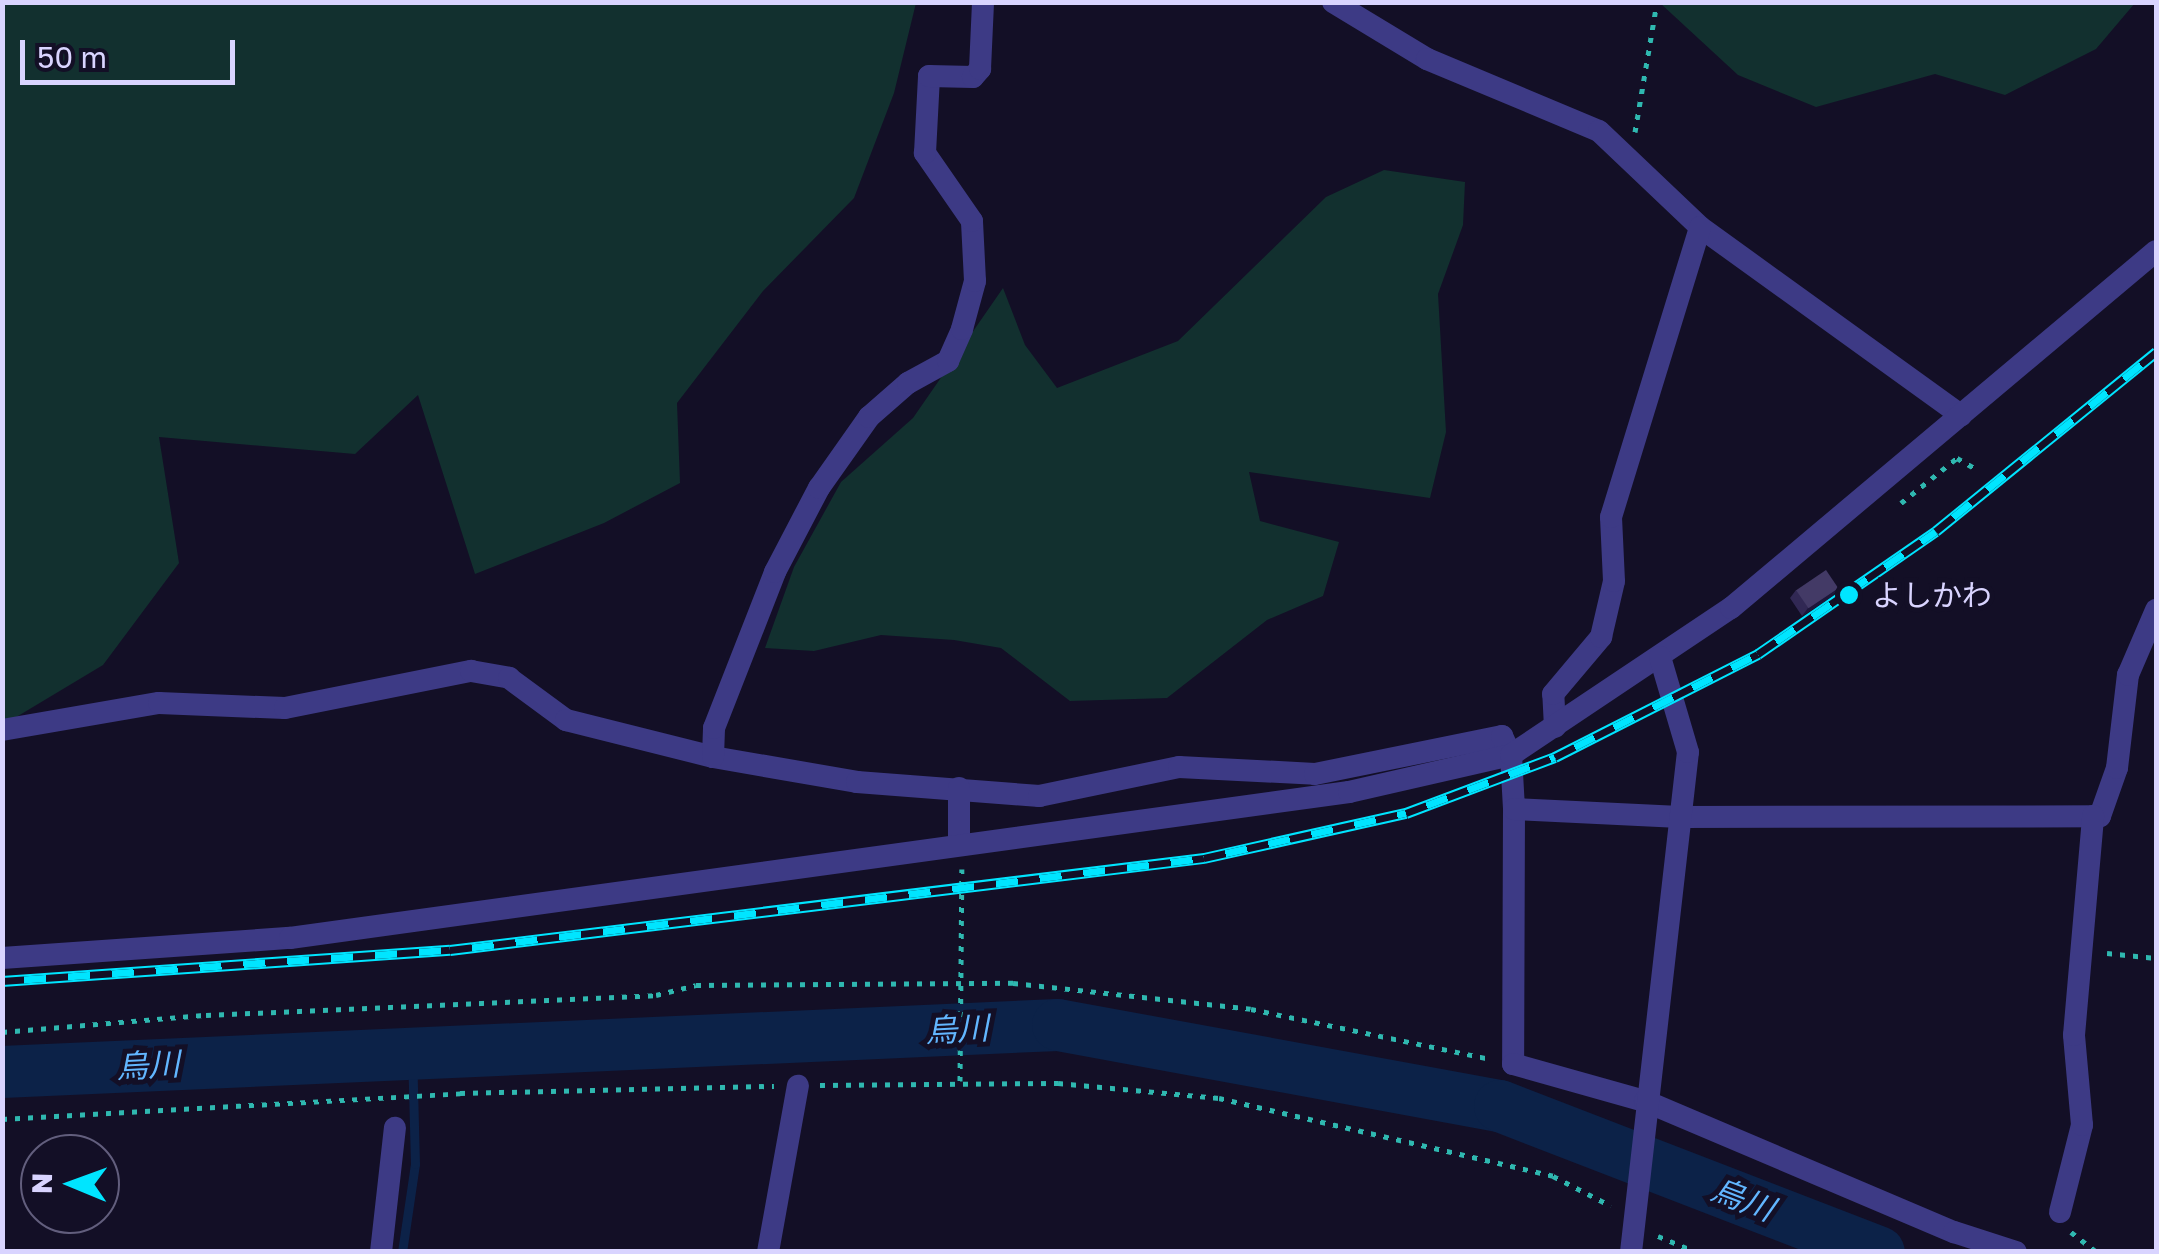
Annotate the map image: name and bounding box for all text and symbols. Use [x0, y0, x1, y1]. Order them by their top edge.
scale bar [25, 20, 240, 82]
text: 50 m [37, 39, 107, 75]
place label: よしかわ [1872, 577, 1992, 613]
marker: よしかわ [1836, 582, 1862, 608]
water label: 烏川 [924, 1008, 990, 1050]
water label: 烏川 [115, 1044, 181, 1086]
north arrow [20, 1134, 120, 1234]
water label: 烏川 [1706, 1170, 1780, 1228]
text: N [25, 1173, 58, 1194]

